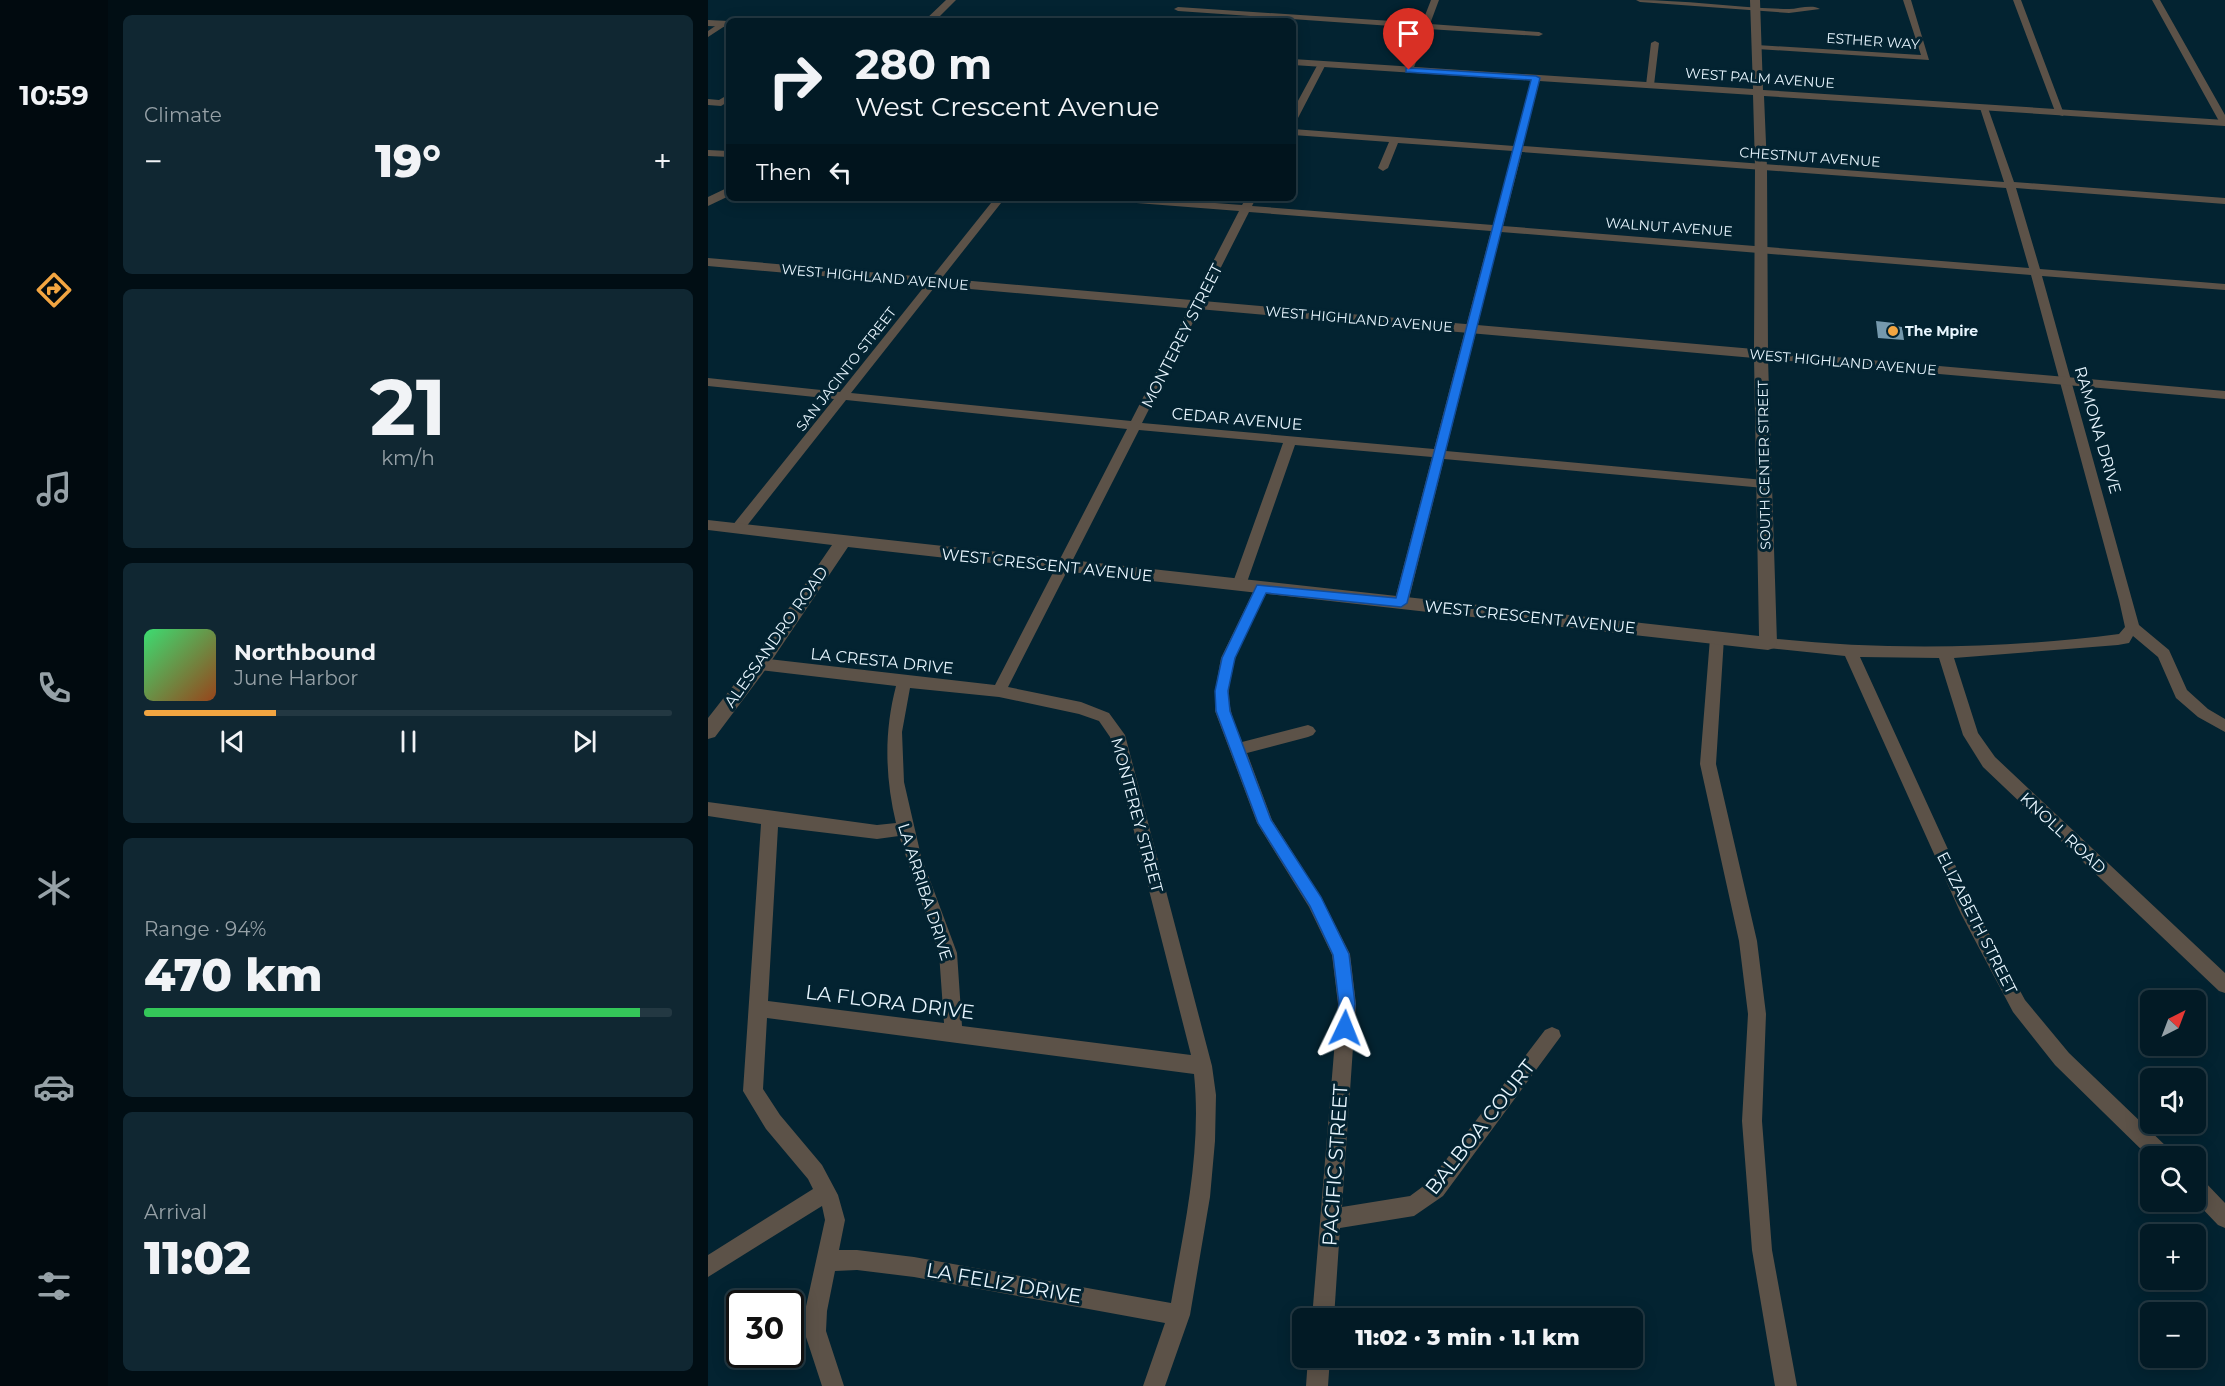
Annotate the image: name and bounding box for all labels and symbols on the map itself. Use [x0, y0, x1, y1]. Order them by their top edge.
pin [1383, 8, 1434, 70]
street label: ESTHER WAY [1826, 29, 1920, 53]
street label: WEST PALM AVENUE [1685, 64, 1835, 92]
street label: CHESTNUT AVENUE [1739, 143, 1881, 171]
street label: WALNUT AVENUE [1605, 214, 1733, 240]
street label: WEST HIGHLAND AVENUE [781, 260, 969, 294]
street label: MONTEREY STREET [1137, 260, 1227, 411]
street label: WEST HIGHLAND AVENUE [1265, 302, 1453, 336]
street label: SAN JACINTO STREET [792, 303, 900, 435]
place label: The Mpire [1905, 322, 1978, 340]
marker: The Mpire [1886, 324, 1900, 338]
street label: WEST HIGHLAND AVENUE [1749, 345, 1937, 379]
street label: RAMONA DRIVE [2071, 364, 2125, 496]
street label: SOUTH CENTER STREET [1754, 380, 1774, 550]
street label: CEDAR AVENUE [1171, 404, 1303, 434]
street label: WEST CRESCENT AVENUE [941, 544, 1153, 586]
street label: ALESSANDRO ROAD [720, 563, 832, 711]
street label: WEST CRESCENT AVENUE [1424, 596, 1636, 638]
street label: LA CRESTA DRIVE [810, 644, 954, 678]
street label: MONTEREY STREET [1107, 736, 1167, 895]
street label: KNOLL ROAD [2016, 788, 2110, 878]
street label: LA ARRIBA DRIVE [894, 821, 956, 963]
street label: ELIZABETH STREET [1933, 849, 2021, 998]
street label: LA FLORA DRIVE [804, 980, 976, 1024]
north arrow [2140, 990, 2206, 1056]
position arrow [1313, 996, 1377, 1060]
street label: BALBOA COURT [1420, 1055, 1540, 1199]
street label: PACIFIC STREET [1317, 1083, 1353, 1247]
street label: LA FELIZ DRIVE [924, 1258, 1084, 1308]
speed limit sign: 30 [726, 1290, 804, 1368]

